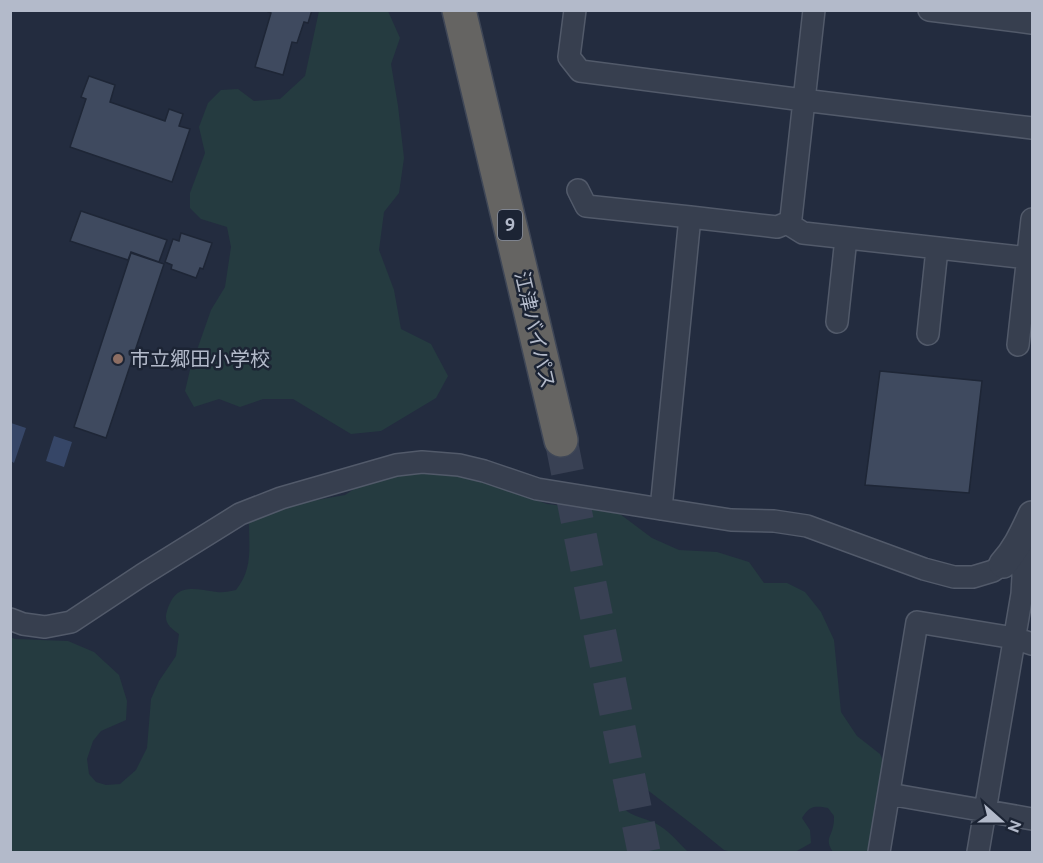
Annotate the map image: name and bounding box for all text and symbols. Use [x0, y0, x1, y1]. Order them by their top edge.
road number: 9 [498, 210, 522, 240]
street label: 江津バイパス [511, 269, 560, 391]
place label: 市立郷田小学校 [130, 347, 270, 370]
marker: 市立郷田小学校 [111, 352, 125, 366]
north arrow [971, 791, 1031, 851]
text: N [1004, 818, 1026, 835]

